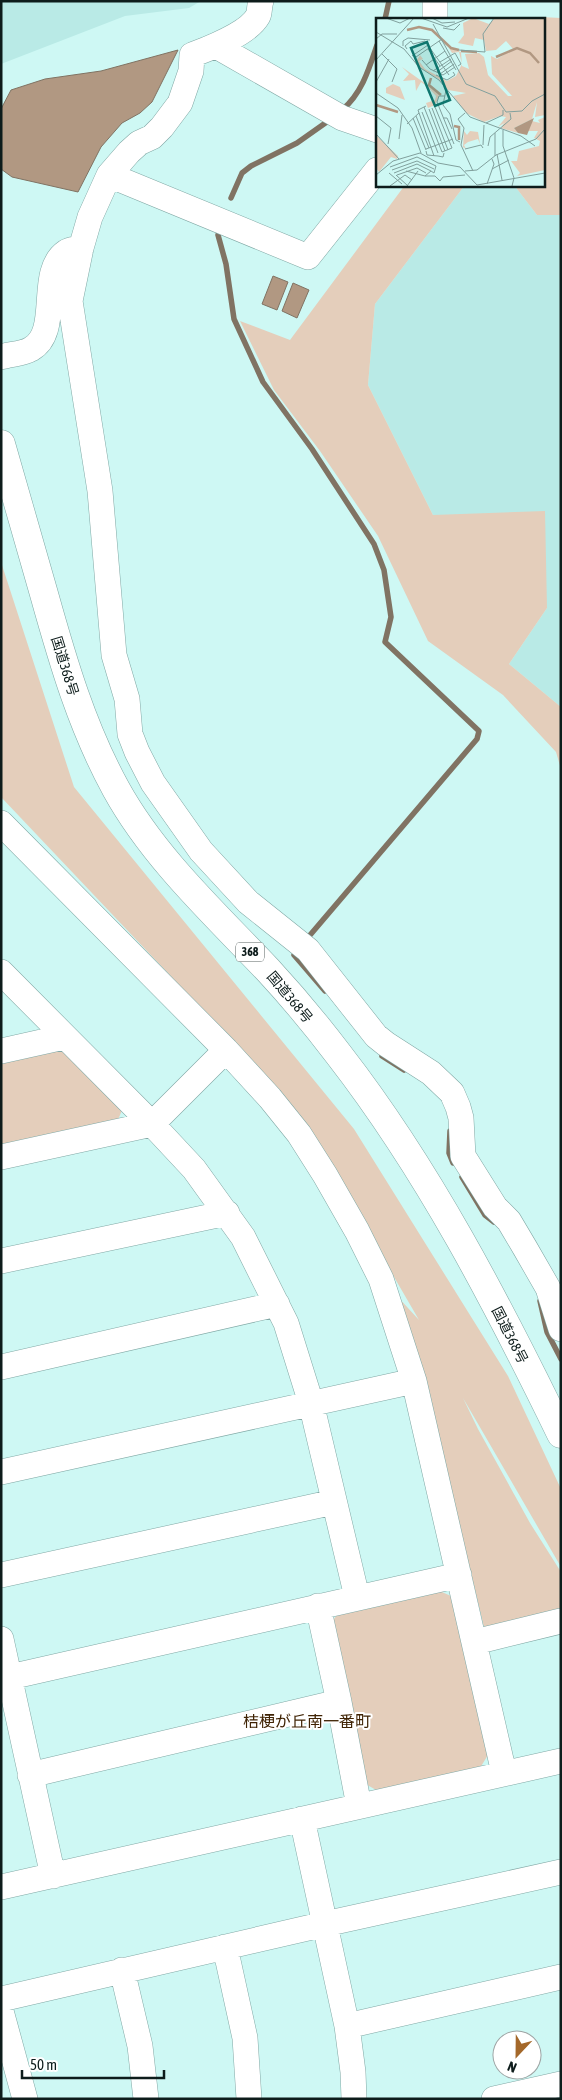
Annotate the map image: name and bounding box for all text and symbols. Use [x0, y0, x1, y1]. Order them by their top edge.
inset map [376, 18, 544, 186]
street label: 国道368号 [48, 634, 82, 698]
road number: 368 [236, 942, 264, 962]
street label: 国道368号 [264, 968, 316, 1026]
street label: 国道368号 [489, 1304, 531, 1366]
district label: 桔梗が丘南一番町 [243, 1712, 371, 1730]
north arrow [492, 2030, 542, 2080]
scale bar [22, 2048, 165, 2080]
text: 50 m [30, 2056, 57, 2073]
text: N [505, 2058, 519, 2076]

